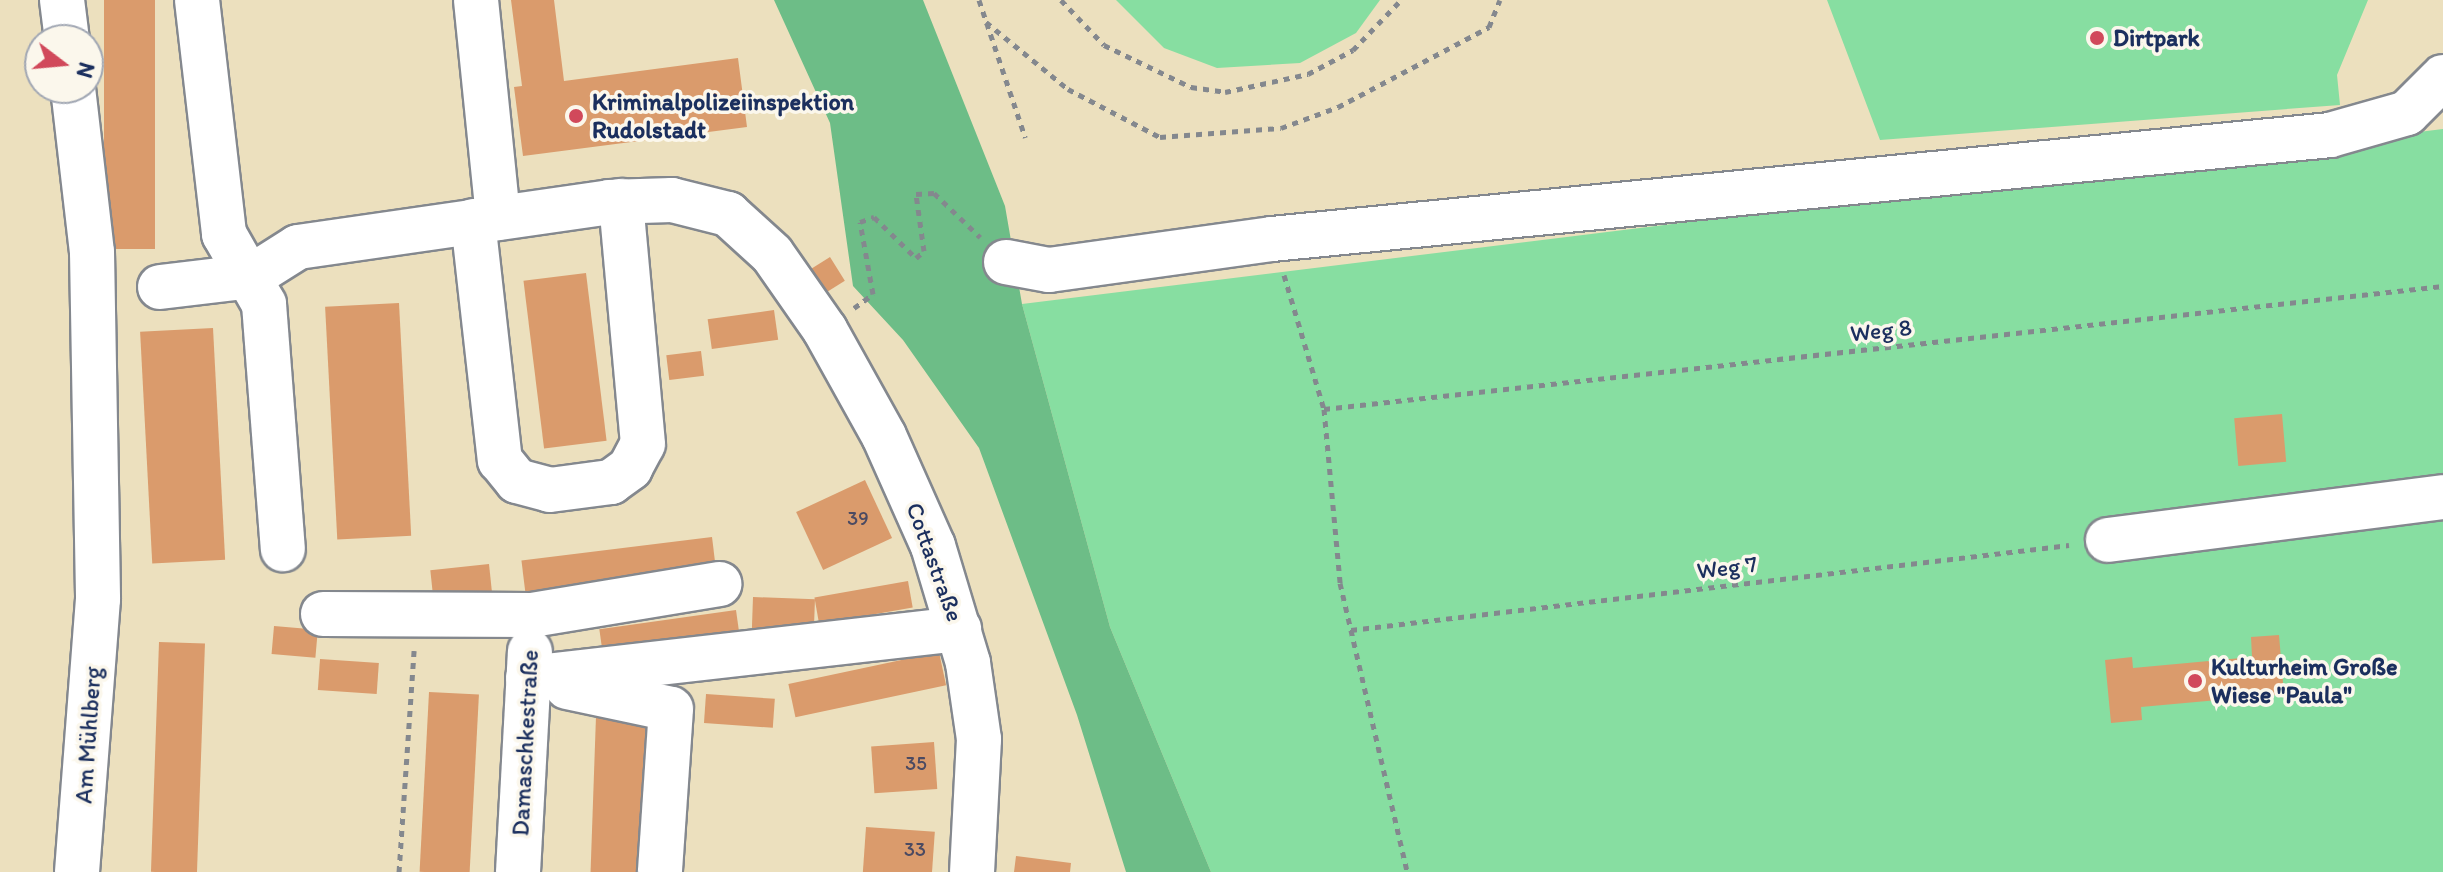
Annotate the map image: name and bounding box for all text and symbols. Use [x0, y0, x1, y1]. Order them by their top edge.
north arrow [24, 24, 104, 104]
place label: Dirtpark [2113, 24, 2200, 52]
marker: Dirtpark [2088, 29, 2106, 47]
text: N [71, 59, 101, 81]
place label: Kriminalpolizeiinspektion Rudolstadt [592, 88, 854, 144]
marker: Kriminalpolizeiinspektion Rudolstadt [567, 107, 585, 125]
street label: Weg 8 [1849, 312, 1913, 348]
street label: Cottastraße [900, 499, 970, 625]
house number: 39 [847, 506, 869, 530]
street label: Weg 7 [1695, 549, 1759, 585]
street label: Damaschkestraße [506, 649, 544, 837]
place label: Kulturheim Große Wiese "Paula" [2211, 653, 2398, 709]
street label: Am Mühlberg [69, 665, 107, 805]
marker: Kulturheim Große Wiese "Paula" [2186, 672, 2204, 690]
house number: 35 [905, 751, 927, 775]
house number: 33 [904, 837, 926, 861]

